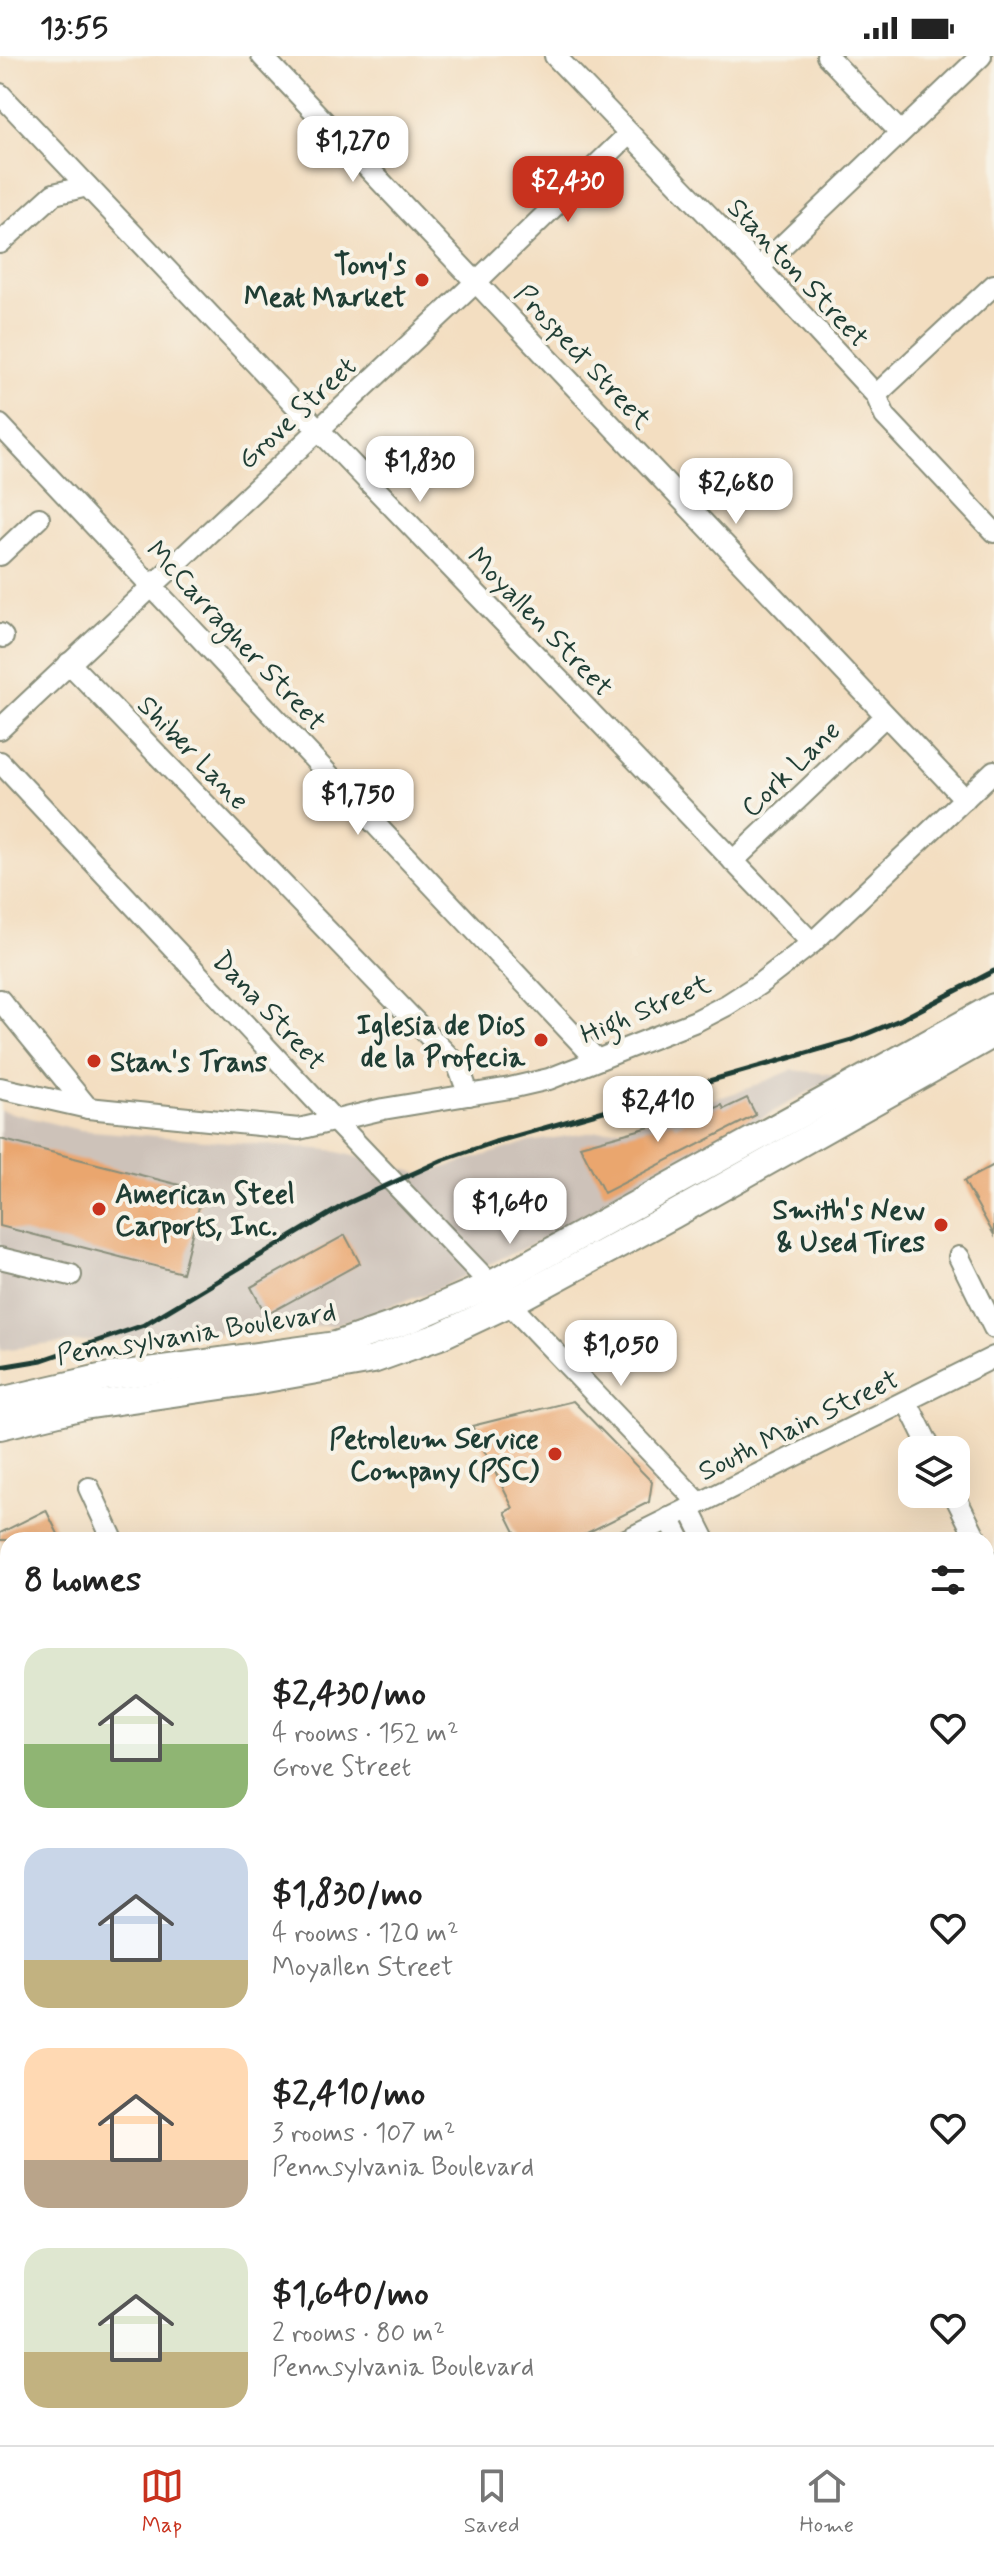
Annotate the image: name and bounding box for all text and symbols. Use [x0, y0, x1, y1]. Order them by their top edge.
text: 13:55 [40, 9, 108, 48]
pin: $1,270 [288, 116, 418, 184]
text: $1,270 [315, 125, 391, 159]
pin: $2,430 [503, 156, 633, 224]
text: $2,430 [531, 165, 605, 199]
street label: Stanton Street [718, 191, 876, 357]
place label: Tony's Meat Market [244, 248, 407, 317]
marker: Tony's Meat Market [413, 271, 431, 289]
street label: Prospect Street [505, 277, 660, 439]
street label: Grove Street [230, 349, 365, 478]
pin: $1,830 [355, 436, 485, 504]
text: $1,830 [384, 445, 456, 479]
pin: $2,680 [671, 458, 801, 526]
text: $2,680 [698, 467, 774, 501]
street label: McCarragher Street [135, 533, 333, 742]
street label: Moyallen Street [458, 540, 620, 706]
street label: Shiber Lane [128, 688, 256, 819]
street label: Cork Lane [734, 713, 850, 827]
pin: $1,750 [293, 769, 423, 837]
text: $1,750 [321, 778, 395, 812]
street label: Dana Street [203, 944, 333, 1080]
street label: High Street [575, 966, 718, 1057]
place label: Iglesia de Dios de la Profecia [357, 1008, 526, 1077]
marker: Iglesia de Dios de la Profecia [532, 1031, 550, 1049]
place label: Stan's Trans [110, 1045, 268, 1082]
marker: Stan's Trans [85, 1052, 103, 1070]
pin: $2,410 [593, 1076, 723, 1144]
text: $2,410 [621, 1085, 695, 1119]
place label: American Steel Carports, Inc. [115, 1177, 295, 1246]
pin: $1,640 [445, 1178, 575, 1246]
text: $1,640 [472, 1187, 548, 1221]
place label: Smith's New & Used Tires [772, 1193, 925, 1262]
marker: American Steel Carports, Inc. [90, 1200, 108, 1218]
marker: Smith's New & Used Tires [932, 1216, 950, 1234]
street label: Pennsylvania Boulevard [54, 1294, 339, 1375]
pin: $1,050 [556, 1320, 686, 1388]
text: $1,050 [583, 1329, 659, 1363]
street label: South Main Street [693, 1362, 906, 1491]
place label: Petroleum Service Company (PSC) [329, 1422, 539, 1491]
map controls [898, 1436, 970, 1508]
button: layers [898, 1436, 970, 1508]
marker: Petroleum Service Company (PSC) [546, 1445, 564, 1463]
text: 8 homes [24, 1558, 141, 1603]
icon: filters [926, 1558, 970, 1602]
text: $2,430/mo [272, 1672, 426, 1717]
icon: home [88, 1680, 184, 1776]
icon: heart [926, 1706, 970, 1750]
text: 4 rooms · 152 m² [272, 1717, 459, 1751]
text: Grove Street [272, 1751, 411, 1785]
text: $1,830/mo [272, 1872, 422, 1917]
icon: home [88, 1880, 184, 1976]
icon: heart [926, 1906, 970, 1950]
text: 4 rooms · 120 m² [272, 1917, 459, 1951]
text: Moyallen Street [272, 1951, 453, 1985]
text: $2,410/mo [272, 2072, 425, 2117]
icon: home [88, 2080, 184, 2176]
icon: heart [926, 2106, 970, 2150]
text: 3 rooms · 107 m² [272, 2117, 455, 2151]
text: Pennsylvania Boulevard [272, 2151, 534, 2185]
text: $1,640/mo [272, 2272, 429, 2317]
icon: home [88, 2280, 184, 2376]
icon: heart [926, 2306, 970, 2350]
text: 2 rooms · 80 m² [272, 2317, 445, 2351]
text: Pennsylvania Boulevard [272, 2351, 534, 2385]
tab: Map [140, 2464, 184, 2540]
tab: Saved [464, 2464, 519, 2540]
tab: Home [799, 2464, 854, 2540]

